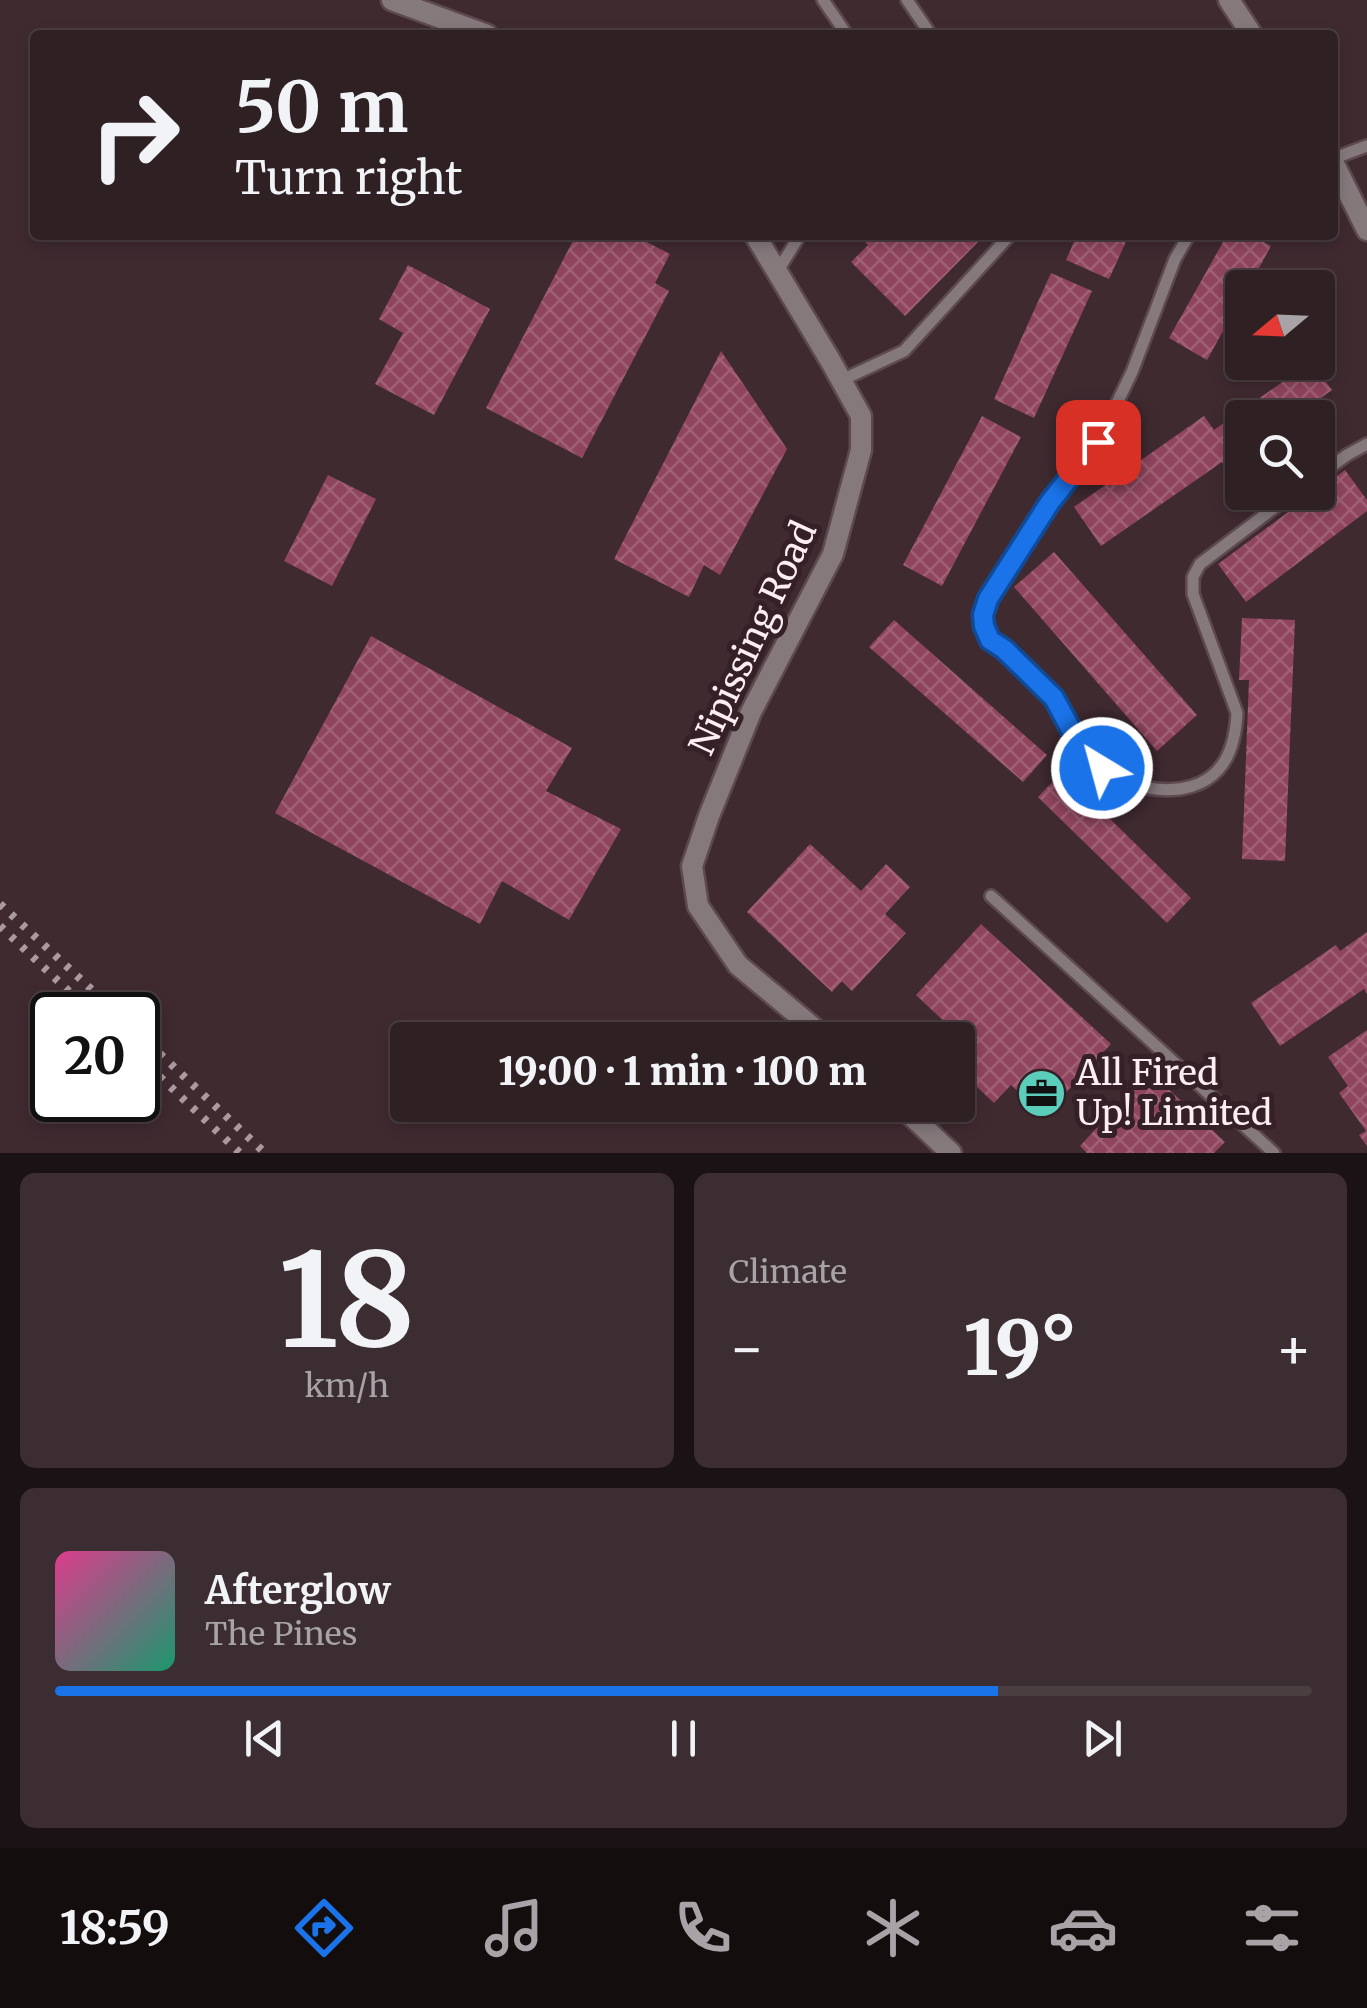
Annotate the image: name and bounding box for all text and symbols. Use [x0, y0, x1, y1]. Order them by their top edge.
text: 50 m [235, 63, 408, 151]
icon: right [70, 70, 200, 200]
text: Turn right [235, 150, 463, 206]
north arrow [1225, 270, 1335, 380]
map controls [1225, 270, 1335, 510]
pin [1056, 400, 1141, 485]
button: search [1225, 400, 1335, 510]
icon: arrive [1071, 415, 1126, 470]
street label: Nipissing Road [680, 514, 826, 762]
position arrow [1050, 716, 1154, 820]
speed limit sign: 20 [30, 992, 160, 1122]
text: 19:00 · 1 min · 100 m [498, 1048, 867, 1095]
place label: All Fired Up! Limited [1075, 1051, 1272, 1135]
office icon: All Fired Up! Limited [1015, 1067, 1067, 1119]
text: 18 [278, 1219, 415, 1382]
text: Climate [729, 1252, 847, 1292]
text: 19° [963, 1301, 1077, 1395]
text: − [729, 1314, 765, 1383]
text: + [1275, 1314, 1312, 1383]
text: km/h [304, 1366, 389, 1406]
text: Afterglow [205, 1567, 391, 1614]
text: The Pines [205, 1614, 357, 1654]
icon: previous [237, 1711, 292, 1766]
icon: pause [656, 1711, 711, 1766]
icon: next [1075, 1711, 1130, 1766]
icon: directions [289, 1893, 359, 1963]
icon: music [479, 1893, 549, 1963]
icon: phone [668, 1893, 738, 1963]
icon: climate [858, 1893, 928, 1963]
icon: car [1048, 1893, 1118, 1963]
icon: filters [1237, 1893, 1307, 1963]
text: 18:59 [60, 1900, 170, 1956]

